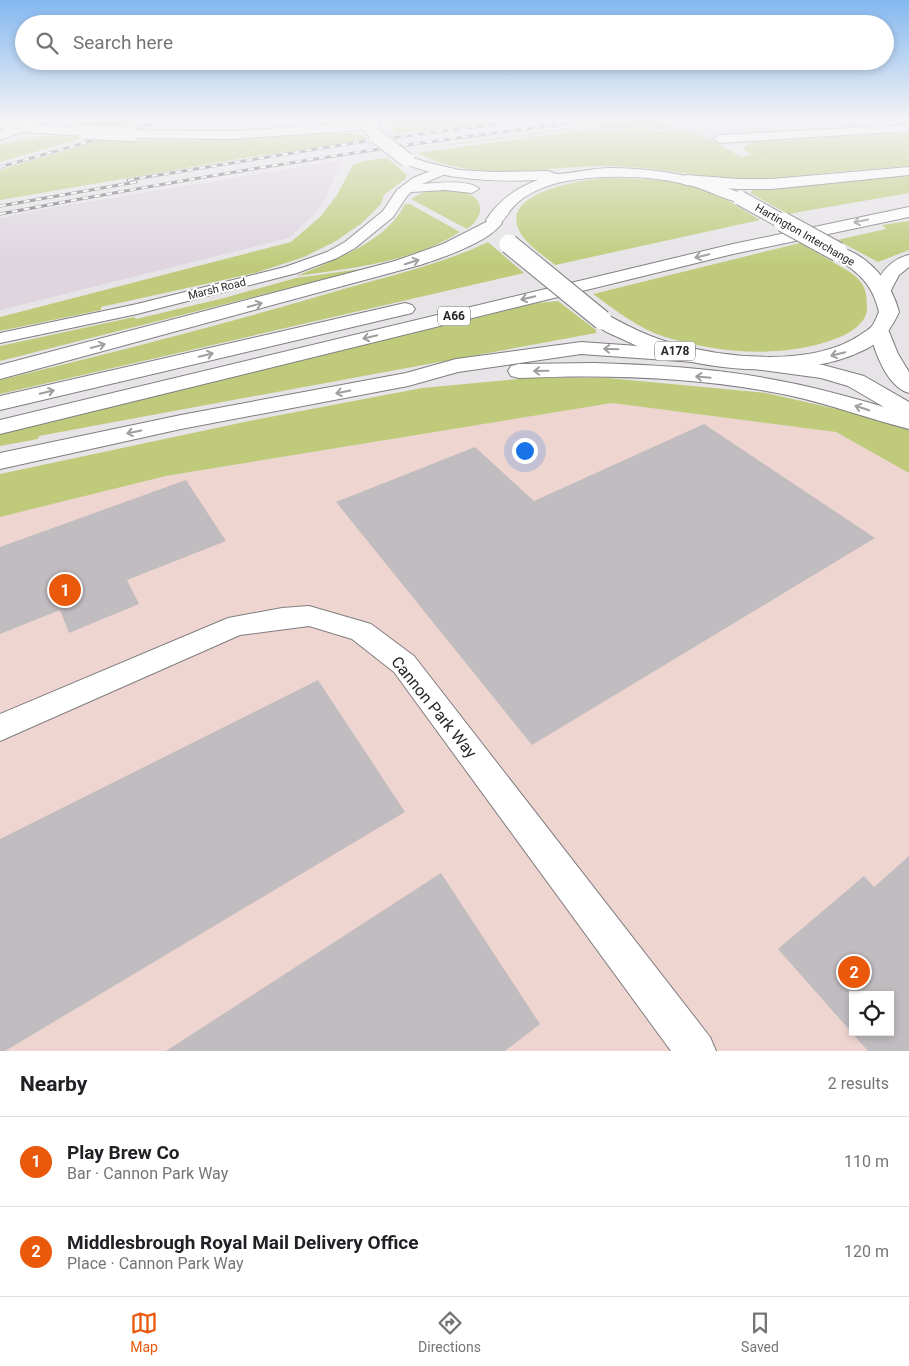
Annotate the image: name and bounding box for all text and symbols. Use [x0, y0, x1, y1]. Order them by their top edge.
search box [15, 15, 894, 70]
icon: search [33, 29, 61, 57]
text: Search here [73, 31, 173, 54]
street label: Hartington Interchange [753, 201, 857, 269]
one-way arrow [854, 217, 870, 226]
one-way arrow [695, 252, 711, 261]
one-way arrow [403, 256, 419, 266]
street label: Marsh Road [187, 276, 247, 302]
one-way arrow [520, 294, 536, 303]
one-way arrow [247, 300, 263, 309]
road number: A66 [438, 306, 470, 326]
one-way arrow [362, 333, 378, 342]
one-way arrow [89, 341, 105, 351]
road number: A178 [655, 342, 695, 361]
one-way arrow [603, 344, 619, 353]
one-way arrow [197, 350, 213, 359]
one-way arrow [830, 350, 846, 359]
one-way arrow [533, 366, 550, 376]
one-way arrow [695, 372, 711, 382]
one-way arrow [39, 387, 55, 396]
one-way arrow [335, 387, 351, 397]
one-way arrow [855, 403, 871, 413]
one-way arrow [126, 428, 142, 437]
your location [512, 438, 538, 464]
pin: 1 [49, 571, 81, 609]
street label: Cannon Park Way [387, 652, 481, 762]
pin: 2 [838, 953, 870, 991]
map controls [849, 991, 894, 1036]
button: locate [849, 991, 894, 1036]
text: Nearby [20, 1072, 87, 1096]
text: 2 results [828, 1074, 889, 1093]
text: Play Brew Co [67, 1141, 180, 1164]
text: 1 [31, 1152, 41, 1171]
text: 110 m [844, 1152, 889, 1171]
text: Bar · Cannon Park Way [67, 1164, 228, 1183]
text: Middlesbrough Royal Mail Delivery Office [67, 1231, 419, 1254]
text: 2 [31, 1242, 41, 1261]
text: 120 m [844, 1242, 889, 1261]
text: Place · Cannon Park Way [67, 1254, 244, 1273]
tab: Map [130, 1309, 158, 1355]
tab: Directions [418, 1309, 481, 1355]
tab: Saved [741, 1309, 779, 1355]

